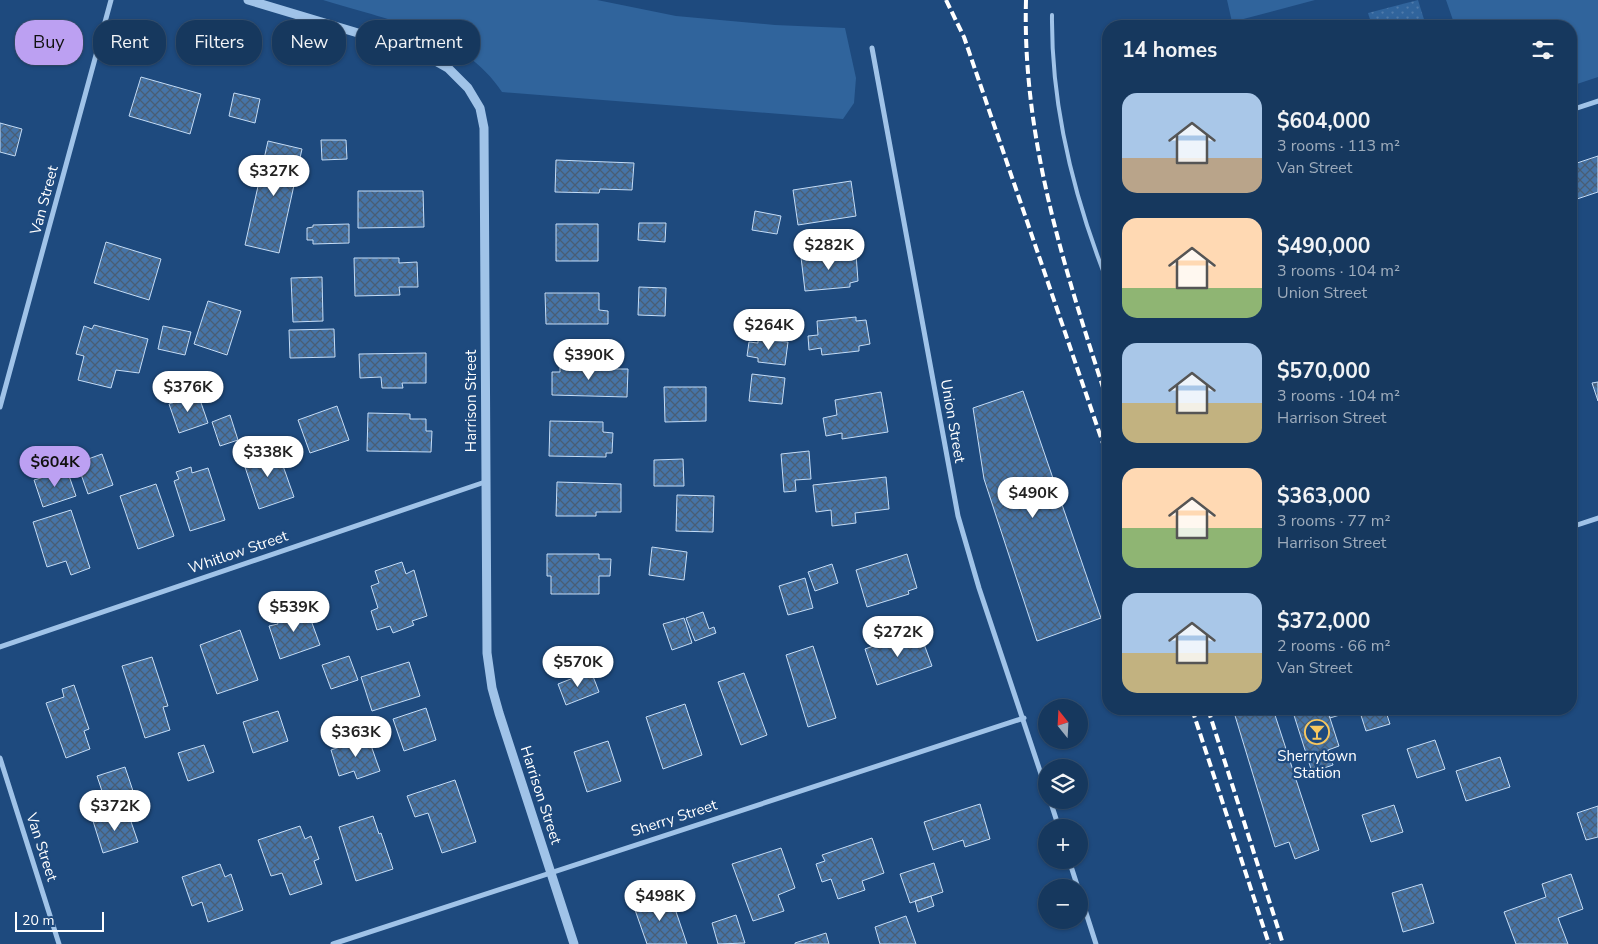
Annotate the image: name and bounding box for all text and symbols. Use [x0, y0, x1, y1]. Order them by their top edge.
chip: Buy [15, 20, 83, 65]
chip: Rent [93, 20, 166, 65]
chip: Filters [176, 20, 262, 65]
chip: New [272, 20, 346, 65]
chip: Apartment [356, 20, 480, 65]
text: 14 homes [1122, 36, 1217, 64]
icon: filters [1529, 36, 1557, 64]
text: $604,000 [1277, 107, 1370, 135]
icon: home [1162, 113, 1222, 173]
text: 3 rooms · 113 m² [1277, 135, 1400, 157]
pin: $327K [239, 154, 309, 197]
text: Van Street [1277, 157, 1352, 179]
text: $327K [249, 160, 299, 182]
street label: Van Street [25, 163, 63, 238]
pin: $282K [794, 228, 864, 271]
text: $490,000 [1277, 232, 1370, 260]
text: $282K [804, 234, 854, 256]
icon: home [1162, 238, 1222, 298]
text: 3 rooms · 104 m² [1277, 260, 1400, 282]
text: Union Street [1277, 282, 1367, 304]
pin: $264K [734, 308, 804, 351]
text: $264K [744, 314, 794, 336]
pin: $390K [554, 338, 624, 381]
text: $390K [564, 344, 614, 366]
street label: Harrison Street [461, 349, 481, 452]
text: $570,000 [1277, 357, 1370, 385]
icon: home [1162, 363, 1222, 423]
pin: $376K [153, 370, 223, 413]
text: $376K [163, 376, 213, 398]
street label: Union Street [936, 378, 970, 465]
text: 3 rooms · 104 m² [1277, 385, 1400, 407]
text: Harrison Street [1277, 407, 1386, 429]
pin: $338K [233, 436, 303, 478]
text: $338K [243, 441, 293, 463]
pin: $604K [20, 446, 90, 488]
text: $604K [30, 451, 80, 473]
pin: $490K [998, 476, 1068, 519]
text: $490K [1008, 482, 1058, 504]
text: $363,000 [1277, 482, 1370, 510]
icon: home [1162, 488, 1222, 548]
text: 3 rooms · 77 m² [1277, 510, 1390, 532]
street label: Whitlow Street [186, 525, 291, 578]
text: Harrison Street [1277, 532, 1386, 554]
pin: $539K [259, 590, 329, 633]
text: $539K [269, 596, 319, 618]
text: $372,000 [1277, 607, 1370, 635]
icon: home [1162, 613, 1222, 673]
pin: $272K [863, 616, 933, 658]
text: $272K [873, 621, 923, 643]
text: 2 rooms · 66 m² [1277, 635, 1390, 657]
pin: $570K [543, 646, 613, 688]
text: $570K [553, 651, 603, 673]
text: Van Street [1277, 657, 1352, 679]
north arrow [1038, 699, 1088, 749]
map controls [1038, 699, 1088, 929]
pin: $363K [321, 716, 391, 758]
bar icon: Sherrytown Station [1304, 719, 1330, 745]
text: $363K [331, 721, 381, 743]
street label: Harrison Street [516, 743, 567, 848]
place label: Sherrytown Station [1277, 746, 1357, 783]
button: layers [1038, 759, 1088, 809]
pin: $372K [80, 790, 150, 832]
street label: Sherry Street [628, 794, 720, 841]
text: $372K [90, 795, 140, 817]
street label: Van Street [21, 809, 63, 884]
button: + [1038, 819, 1088, 869]
button: − [1038, 879, 1088, 929]
pin: $498K [625, 880, 695, 922]
text: $498K [635, 885, 685, 907]
scale bar [15, 909, 104, 932]
text: 20 m [22, 911, 54, 930]

